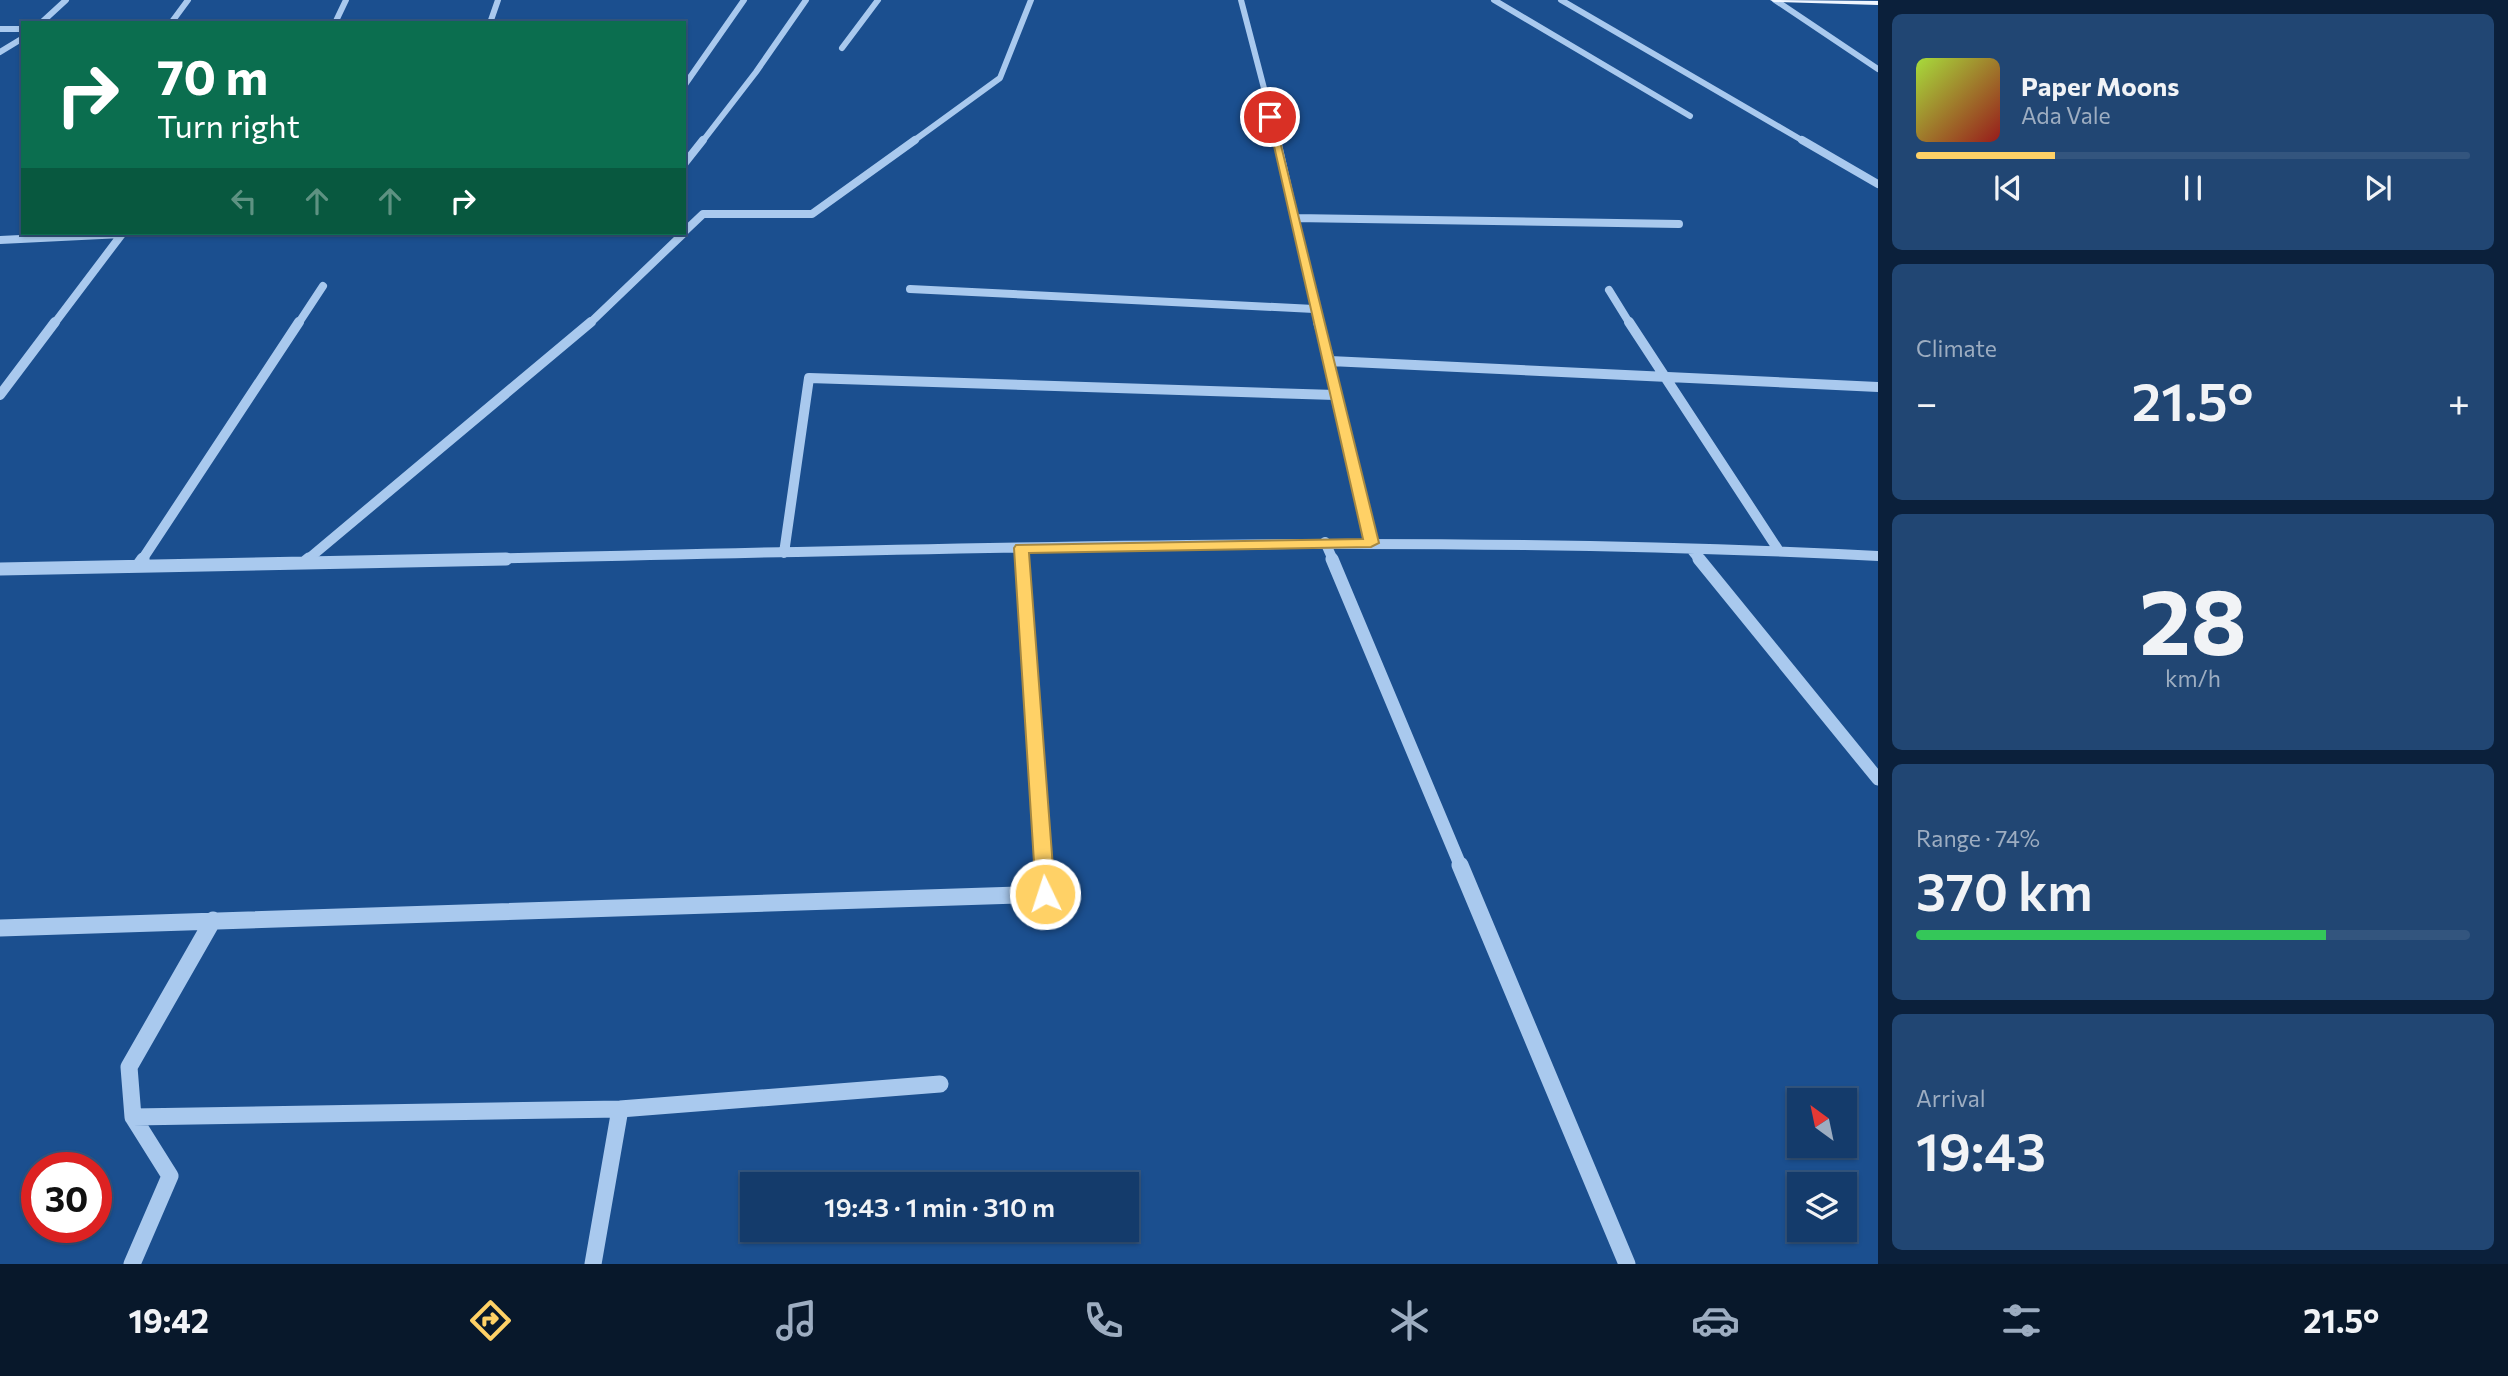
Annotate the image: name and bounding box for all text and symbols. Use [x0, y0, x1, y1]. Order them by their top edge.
text: 70 m [157, 45, 268, 105]
icon: right [42, 49, 133, 140]
text: Paper Moons [2021, 70, 2179, 101]
pin [1240, 87, 1300, 147]
icon: arrive [1251, 98, 1289, 136]
text: Ada Vale [2021, 101, 2111, 129]
text: Turn right [157, 105, 300, 145]
icon: previous [1989, 169, 2027, 207]
icon: pause [2174, 169, 2212, 207]
icon: next [2359, 169, 2397, 207]
icon: left [225, 182, 263, 220]
icon: ahead [298, 182, 336, 220]
icon: ahead [371, 182, 409, 220]
icon: right [444, 182, 482, 220]
text: Climate [1916, 334, 1997, 362]
text: 21.5° [2132, 368, 2253, 432]
text: − [1916, 378, 1938, 425]
text: + [2448, 378, 2470, 425]
text: 28 [2139, 562, 2247, 674]
text: km/h [2165, 664, 2221, 692]
text: Range · 74% [1916, 824, 2040, 852]
position arrow [1008, 857, 1082, 931]
text: 370 km [1916, 858, 2093, 922]
text: Arrival [1916, 1084, 1986, 1112]
north arrow [1787, 1088, 1857, 1158]
map controls [1787, 1088, 1857, 1242]
text: 19:43 [1916, 1118, 2046, 1182]
speed limit sign: 30 [21, 1152, 112, 1243]
button: layers [1787, 1172, 1857, 1242]
text: 19:43 · 1 min · 310 m [824, 1191, 1055, 1222]
icon: directions [466, 1296, 515, 1345]
icon: music [772, 1296, 821, 1345]
icon: phone [1079, 1296, 1128, 1345]
icon: climate [1385, 1296, 1434, 1345]
icon: car [1691, 1296, 1740, 1345]
icon: filters [1997, 1296, 2046, 1345]
text: 19:42 [129, 1300, 209, 1340]
text: 21.5° [2303, 1300, 2379, 1340]

